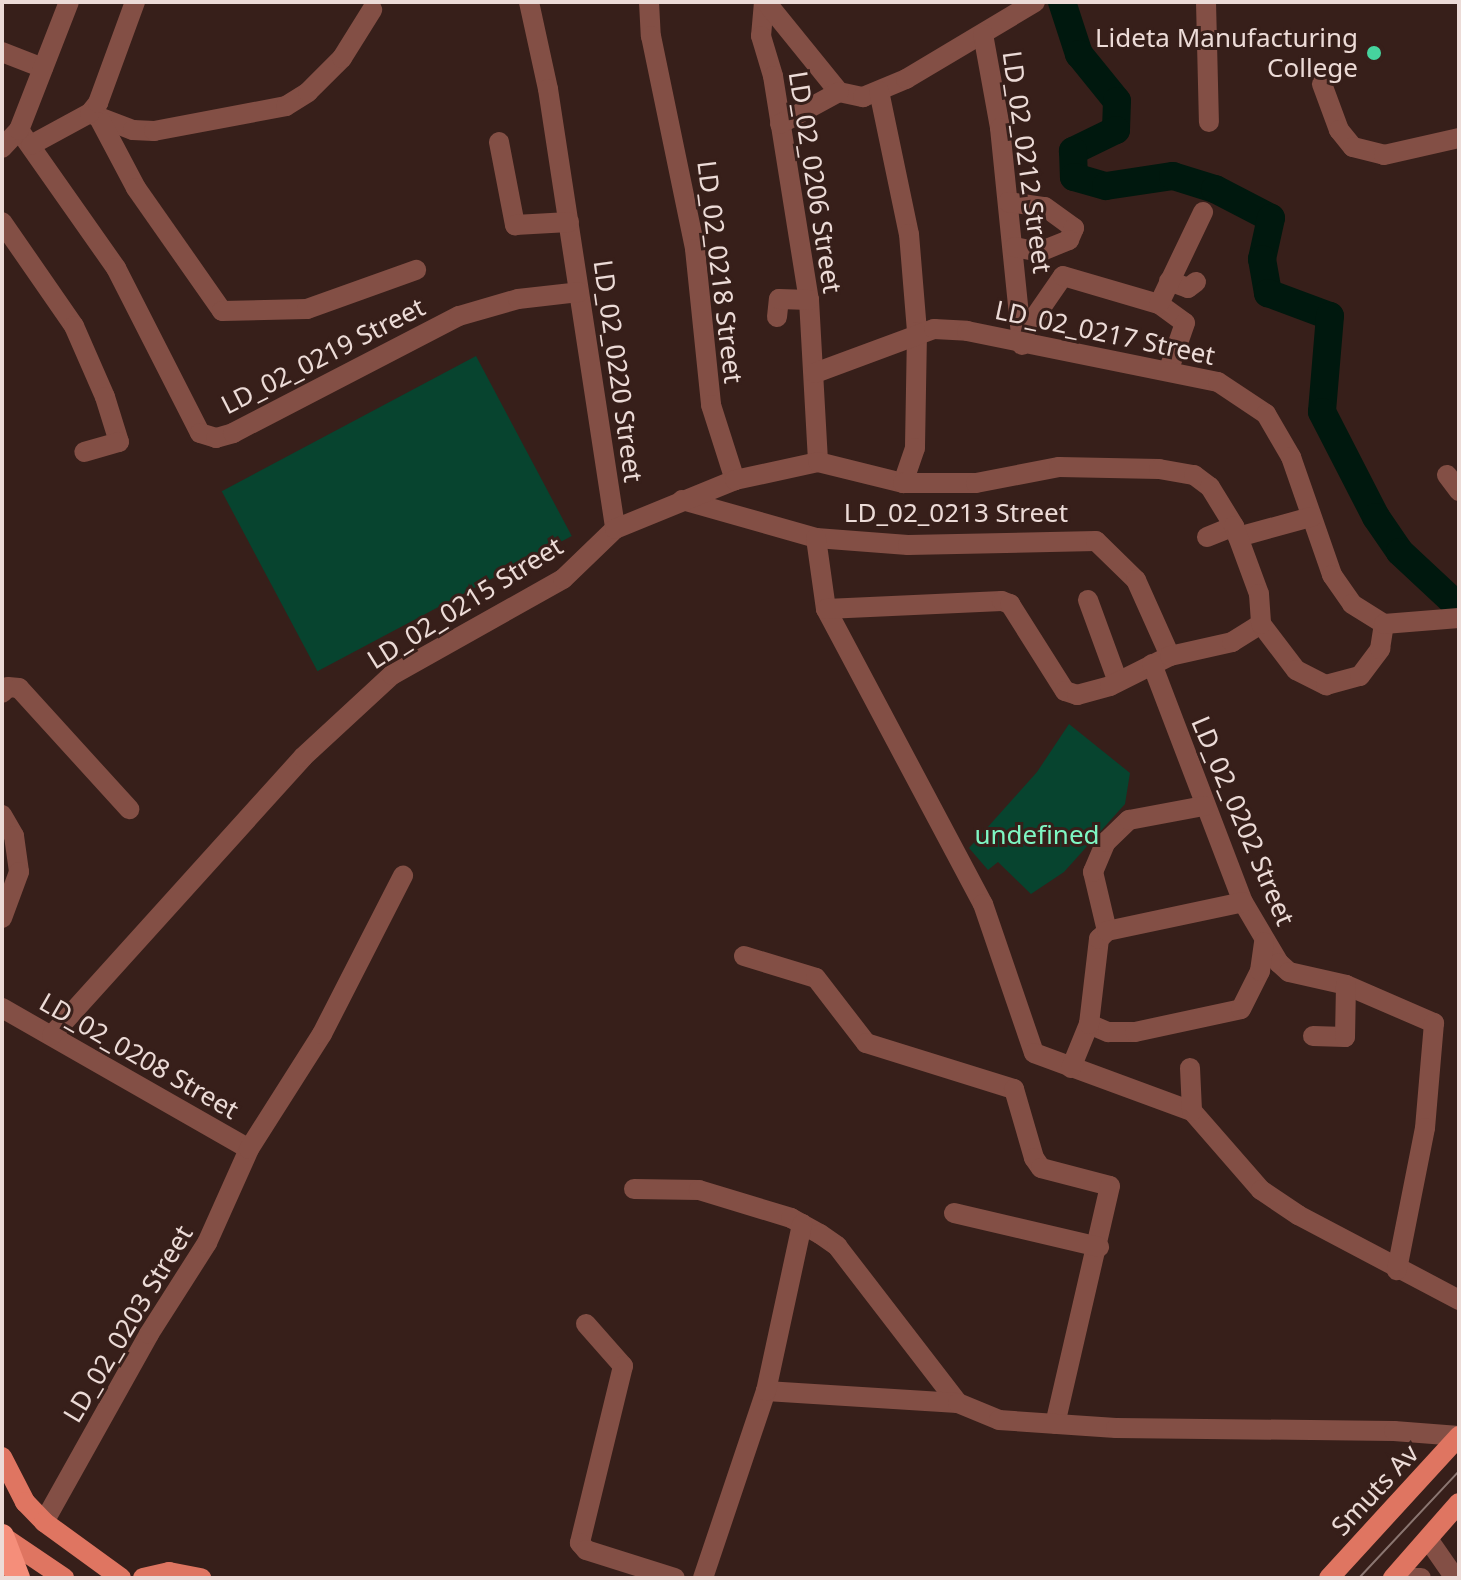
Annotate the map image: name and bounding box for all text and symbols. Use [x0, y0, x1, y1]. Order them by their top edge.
place label: Lideta Manufacturing College [1095, 22, 1358, 84]
marker: Lideta Manufacturing College [1365, 44, 1383, 62]
street label: LD_02_0212 Street [996, 49, 1058, 275]
street label: LD_02_0206 Street [782, 69, 848, 295]
street label: LD_02_0218 Street [691, 159, 749, 385]
street label: LD_02_0220 Street [587, 258, 649, 484]
street label: LD_02_0219 Street [216, 291, 430, 421]
street label: LD_02_0217 Street [992, 294, 1218, 372]
street label: LD_02_0213 Street [844, 497, 1068, 529]
street label: LD_02_0215 Street [362, 530, 568, 676]
street label: LD_02_0202 Street [1185, 712, 1301, 930]
park label: undefined [974, 819, 1100, 851]
street label: LD_02_0208 Street [34, 986, 244, 1126]
street label: LD_02_0203 Street [57, 1220, 199, 1428]
street label: Smuts Av [1325, 1438, 1425, 1542]

